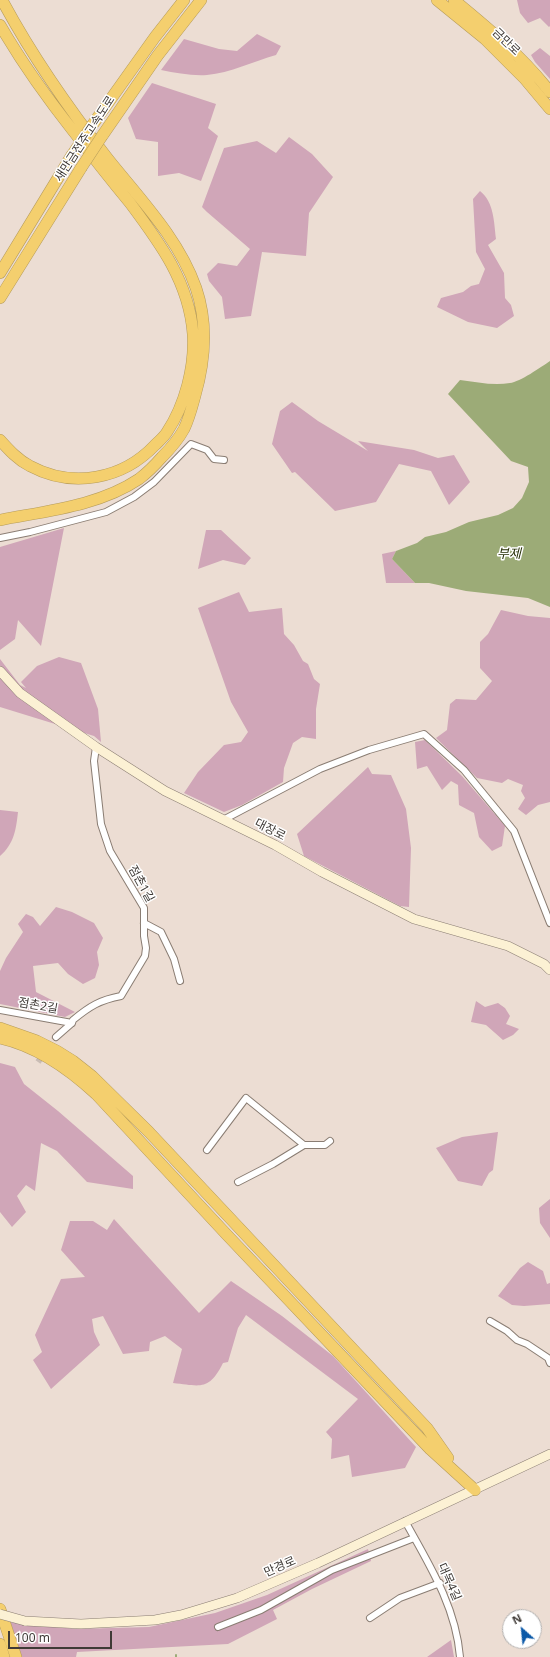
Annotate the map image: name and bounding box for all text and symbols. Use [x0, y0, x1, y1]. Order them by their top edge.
street label: 금만로 [489, 25, 523, 59]
street label: 새만금전주고속도로 [52, 93, 118, 185]
water label: 부제 [497, 546, 521, 562]
street label: 대장로 [252, 816, 288, 844]
street label: 점촌1길 [125, 863, 157, 905]
street label: 점촌2길 [17, 995, 59, 1017]
street label: 만경로 [262, 1554, 298, 1580]
street label: 대목4길 [434, 1561, 464, 1603]
north arrow [502, 1609, 542, 1649]
text: N [509, 1610, 524, 1627]
scale bar [10, 1623, 114, 1649]
text: 100 m [15, 1629, 50, 1646]

